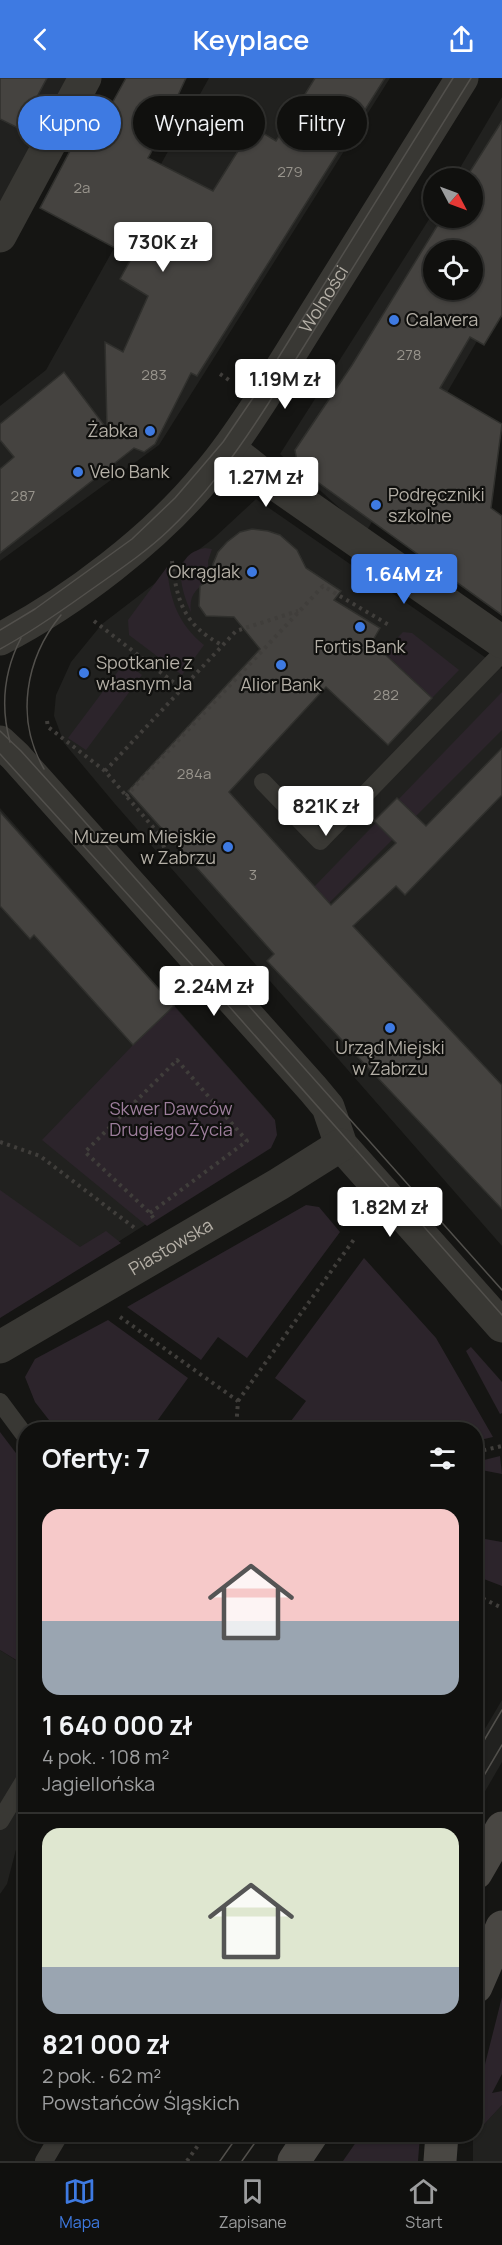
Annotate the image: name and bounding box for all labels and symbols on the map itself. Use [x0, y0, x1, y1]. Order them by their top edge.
house number: 279 [277, 161, 303, 182]
north arrow [423, 168, 483, 228]
house number: 2a [74, 177, 90, 198]
pin: 730K zł [108, 222, 218, 273]
street label: Wolności [293, 261, 353, 337]
place label: Calavera [406, 307, 478, 331]
marker: Calavera [387, 313, 401, 327]
house number: 278 [397, 344, 421, 365]
pin: 1.19M zł [223, 359, 347, 410]
house number: 283 [141, 364, 167, 385]
place label: Żabka [87, 418, 138, 442]
marker: Żabka [143, 424, 157, 438]
pin: 1.27M zł [204, 457, 328, 508]
place label: Velo Bank [90, 459, 170, 483]
marker: Velo Bank [71, 465, 85, 479]
place label: Podręczniki szkolne [388, 482, 485, 527]
house number: 287 [11, 485, 35, 506]
marker: Podręczniki szkolne [369, 498, 383, 512]
pin: 1.64M zł [342, 554, 466, 605]
place label: Okrąglak [168, 559, 241, 583]
marker: Okrąglak [245, 565, 259, 579]
marker: Fortis Bank [353, 620, 367, 634]
place label: Fortis Bank [314, 634, 407, 658]
place label: Spotkanie z własnym Ja [96, 650, 193, 695]
marker: Alior Bank [274, 658, 288, 672]
marker: Spotkanie z własnym Ja [77, 666, 91, 680]
place label: Alior Bank [240, 672, 323, 696]
house number: 282 [373, 684, 399, 705]
house number: 284a [177, 763, 211, 784]
pin: 821K zł [271, 786, 381, 837]
place label: Muzeum Miejskie w Zabrzu [74, 824, 216, 869]
marker: Muzeum Miejskie w Zabrzu [221, 840, 235, 854]
house number: 3 [249, 864, 257, 885]
pin: 2.24M zł [152, 966, 276, 1017]
marker: Urząd Miejski w Zabrzu [383, 1021, 397, 1035]
place label: Urząd Miejski w Zabrzu [335, 1035, 445, 1080]
park label: Skwer Dawców Drugiego Życia [109, 1096, 233, 1141]
pin: 1.82M zł [328, 1187, 452, 1238]
street label: Piastowska [124, 1212, 217, 1280]

